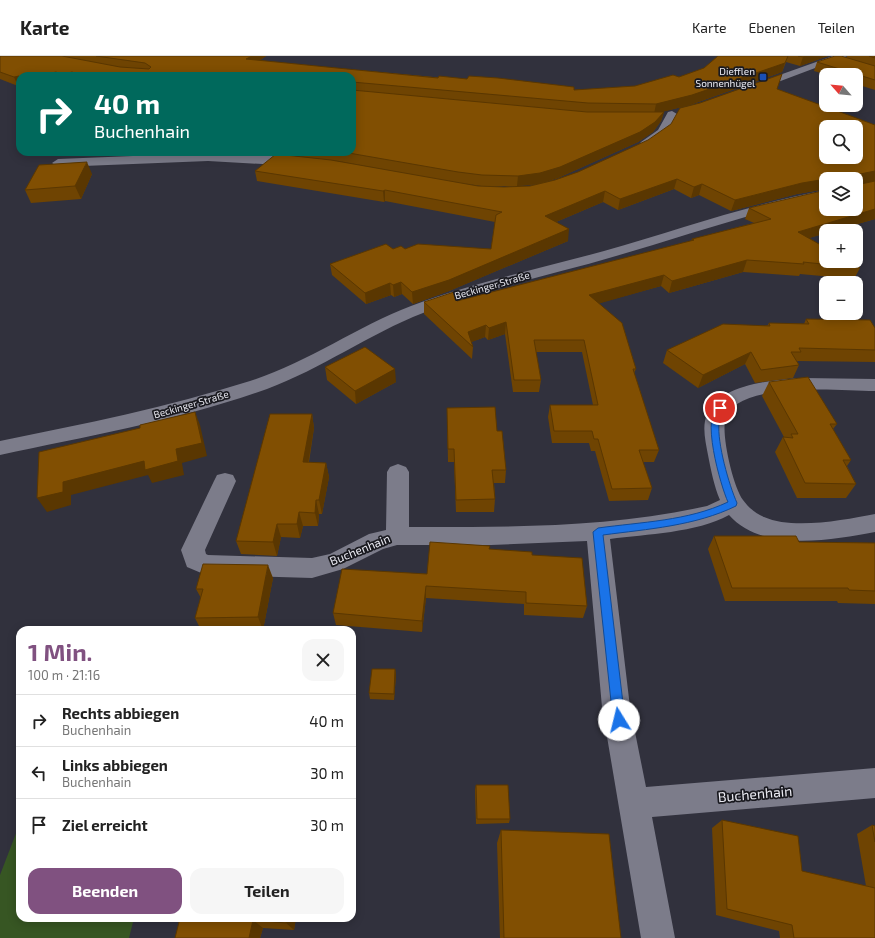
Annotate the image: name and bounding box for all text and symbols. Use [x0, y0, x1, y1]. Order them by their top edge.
text: Karte [20, 16, 70, 39]
text: Karte [692, 19, 727, 36]
text: Ebenen [749, 19, 796, 36]
text: Teilen [818, 19, 855, 36]
place label: Diefflen Sonnenhügel [696, 65, 755, 89]
north arrow [819, 68, 863, 112]
map controls [819, 68, 863, 320]
marker: Diefflen Sonnenhügel [758, 72, 768, 82]
text: 40 m [94, 86, 160, 120]
icon: right [28, 88, 80, 140]
text: Buchenhain [94, 120, 190, 142]
button: search [819, 120, 863, 164]
button: layers [819, 172, 863, 216]
button: + [819, 224, 863, 268]
street label: Beckinger Straße [453, 269, 531, 301]
button: − [819, 276, 863, 320]
street label: Beckinger Straße [152, 388, 230, 420]
pin [703, 391, 737, 425]
icon: arrive [709, 397, 731, 419]
street label: Buchenhain [327, 531, 392, 568]
text: 1 Min. [28, 637, 92, 666]
button: close [302, 639, 344, 681]
text: 100 m · 21:16 [28, 667, 100, 683]
position arrow [598, 699, 640, 741]
text: Rechts abbiegen [62, 704, 179, 722]
icon: right [28, 710, 50, 732]
text: 40 m [309, 712, 344, 730]
text: Buchenhain [62, 722, 131, 738]
text: Links abbiegen [62, 756, 168, 774]
icon: left [28, 762, 50, 784]
text: 30 m [310, 764, 344, 782]
text: Buchenhain [62, 774, 131, 790]
street label: Buchenhain [717, 782, 793, 805]
icon: arrive [28, 814, 50, 836]
text: Ziel erreicht [62, 816, 148, 834]
text: 30 m [310, 816, 344, 834]
button: Beenden [28, 868, 182, 914]
button: Teilen [190, 868, 344, 914]

